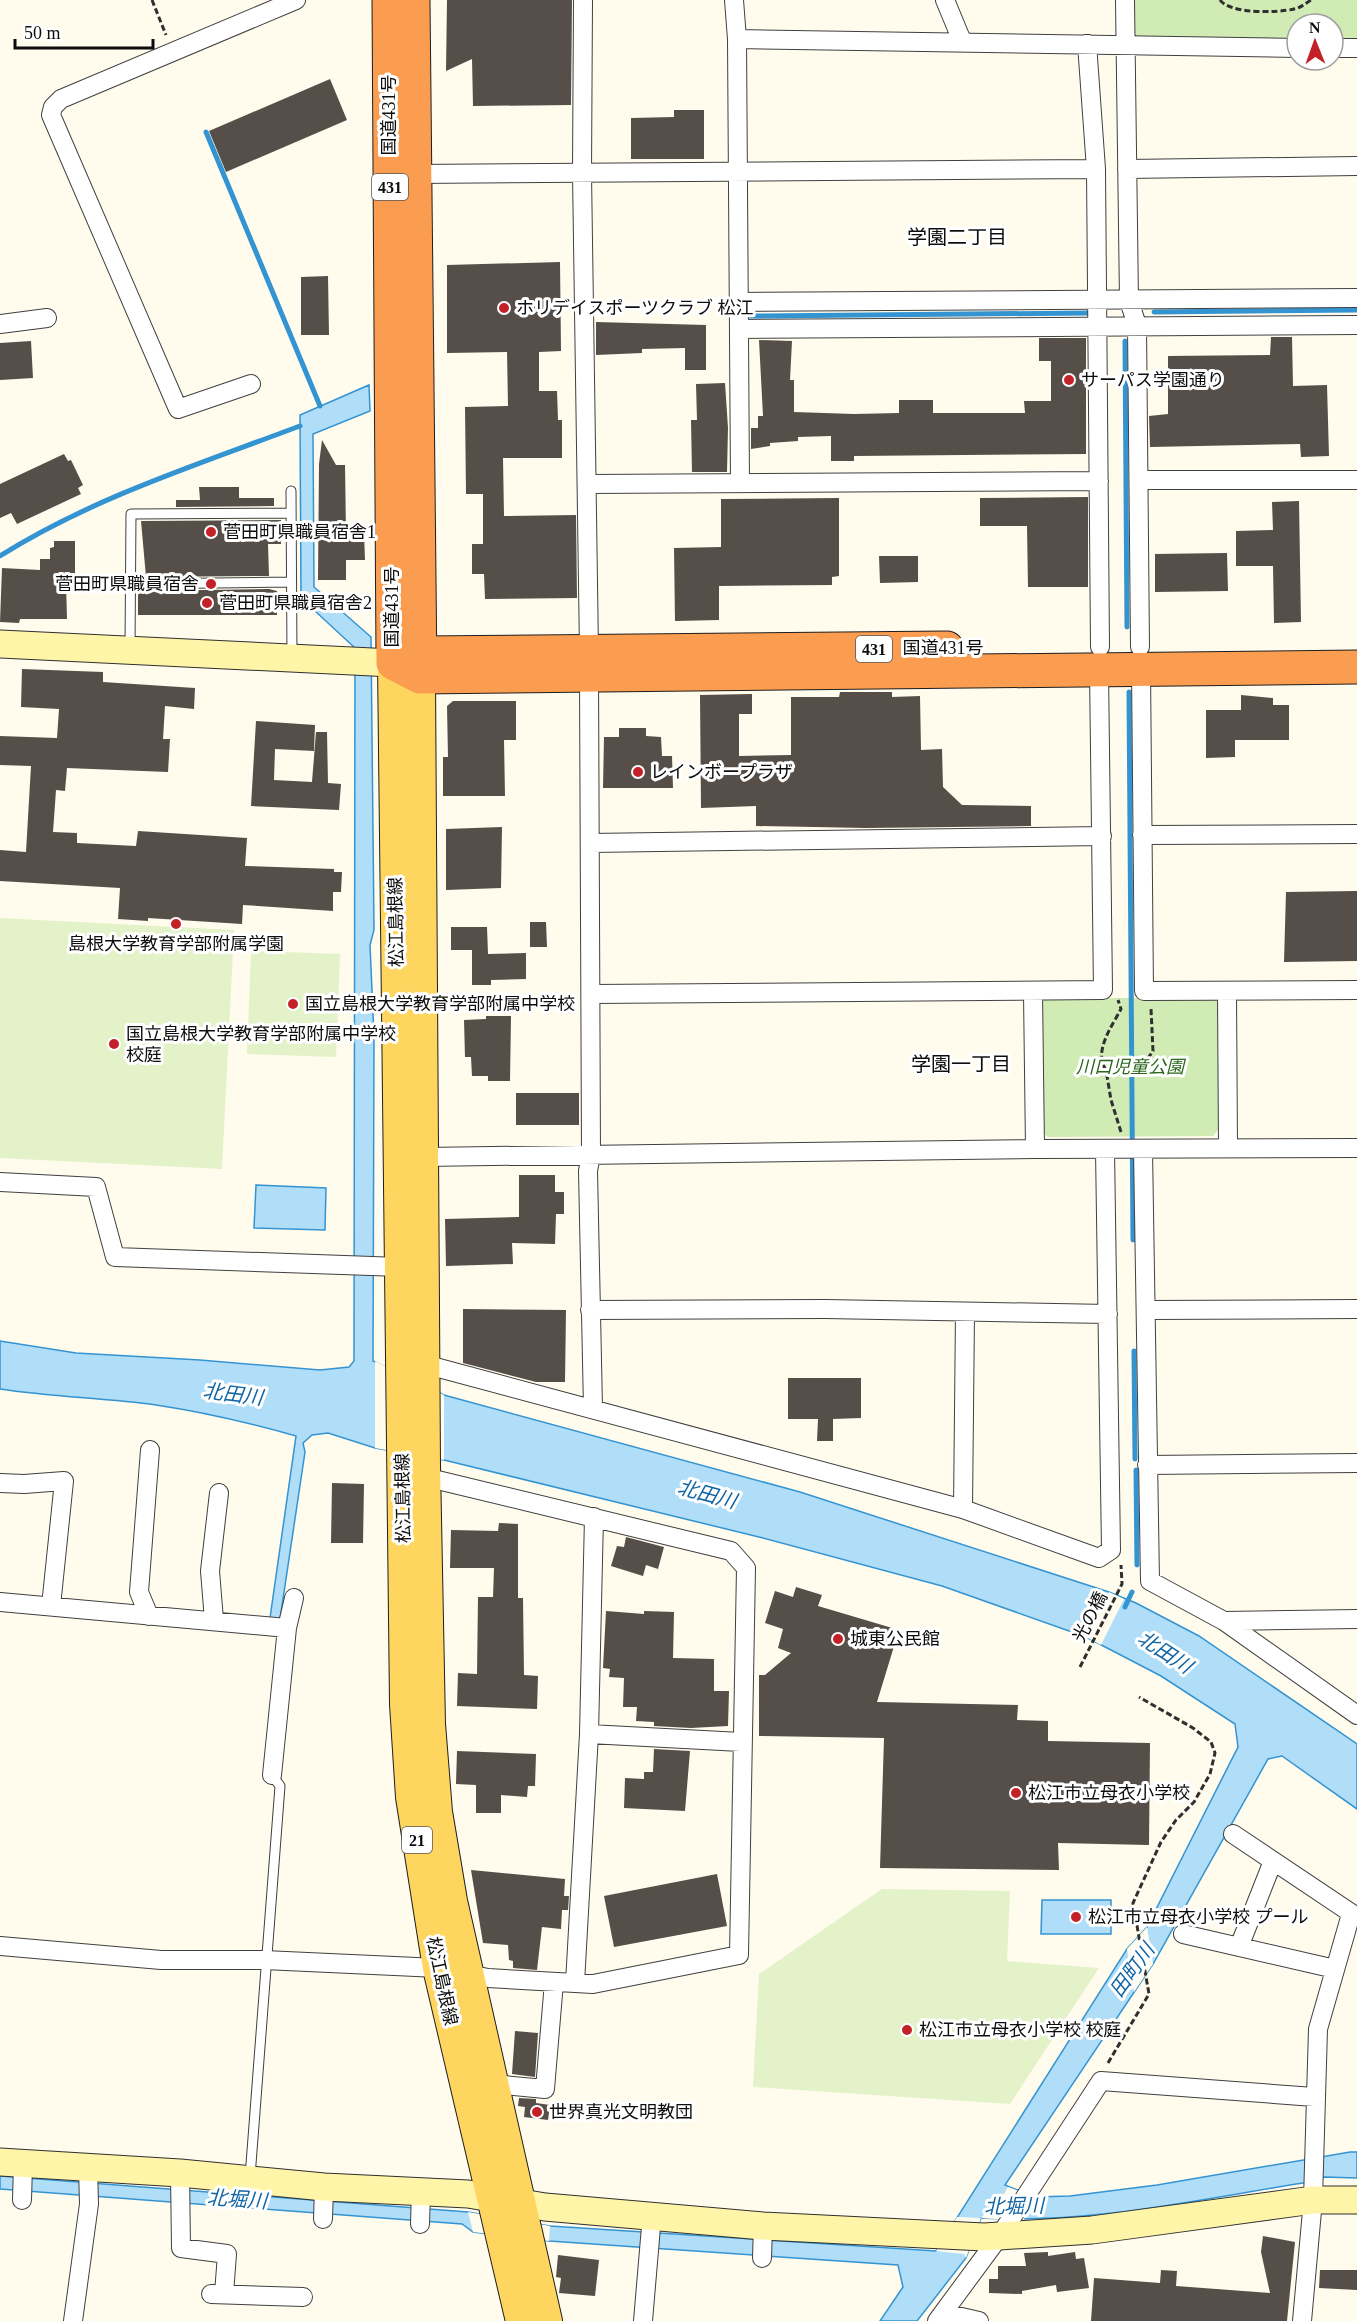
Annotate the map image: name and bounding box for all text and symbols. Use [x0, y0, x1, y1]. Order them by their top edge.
scale bar [15, 12, 153, 50]
north arrow [1285, 12, 1345, 72]
text: N [1309, 19, 1321, 36]
text: 50 m [24, 23, 61, 43]
street label: 国道431号 [379, 75, 399, 156]
road number: 431 [372, 174, 408, 200]
district label: 学園二丁目 [907, 226, 1007, 248]
place label: ホリデイスポーツクラブ 松江 [516, 298, 754, 318]
marker: ホリデイスポーツクラブ 松江 [497, 301, 511, 315]
place label: サーパス学園通り [1081, 370, 1225, 390]
marker: サーパス学園通り [1062, 373, 1076, 387]
place label: 菅田町県職員宿舎1 [223, 522, 376, 542]
marker: 菅田町県職員宿舎1 [204, 525, 218, 539]
street label: 国道431号 [382, 567, 402, 648]
place label: 菅田町県職員宿舎 [55, 574, 199, 594]
marker: 菅田町県職員宿舎 [204, 577, 218, 591]
place label: 菅田町県職員宿舎2 [219, 593, 372, 613]
marker: 菅田町県職員宿舎2 [200, 596, 214, 610]
road number: 431 [856, 636, 892, 662]
street label: 国道431号 [903, 638, 984, 658]
place label: レインボープラザ [650, 762, 793, 782]
marker: レインボープラザ [631, 765, 645, 779]
street label: 松江島根線 [385, 877, 407, 967]
marker: 島根大学教育学部附属学園 [169, 917, 183, 931]
place label: 島根大学教育学部附属学園 [68, 934, 284, 954]
place label: 国立島根大学教育学部附属中学校 [305, 994, 575, 1014]
marker: 国立島根大学教育学部附属中学校 [286, 997, 300, 1011]
place label: 国立島根大学教育学部附属中学校 校庭 [126, 1024, 396, 1065]
marker: 国立島根大学教育学部附属中学校 校庭 [107, 1037, 121, 1051]
district label: 学園一丁目 [911, 1053, 1011, 1075]
park label: 川口児童公園 [1076, 1057, 1187, 1077]
water label: 北田川 [202, 1379, 266, 1409]
street label: 松江島根線 [392, 1453, 414, 1543]
water label: 北田川 [675, 1476, 741, 1513]
street label: 光の橋 [1069, 1588, 1111, 1646]
water label: 北田川 [1134, 1626, 1198, 1679]
place label: 城東公民館 [850, 1629, 940, 1649]
marker: 城東公民館 [831, 1632, 845, 1646]
place label: 松江市立母衣小学校 [1028, 1783, 1190, 1803]
marker: 松江市立母衣小学校 [1009, 1786, 1023, 1800]
road number: 21 [402, 1827, 432, 1853]
place label: 松江市立母衣小学校 プール [1088, 1907, 1309, 1927]
marker: 松江市立母衣小学校 プール [1069, 1910, 1083, 1924]
street label: 松江島根線 [423, 1935, 461, 2027]
water label: 田町川 [1105, 1938, 1160, 2001]
place label: 松江市立母衣小学校 校庭 [919, 2020, 1122, 2040]
marker: 松江市立母衣小学校 校庭 [900, 2023, 914, 2037]
place label: 世界真光文明教団 [549, 2102, 693, 2122]
marker: 世界真光文明教団 [530, 2105, 544, 2119]
water label: 北堀川 [206, 2186, 270, 2212]
water label: 北堀川 [984, 2194, 1046, 2218]

